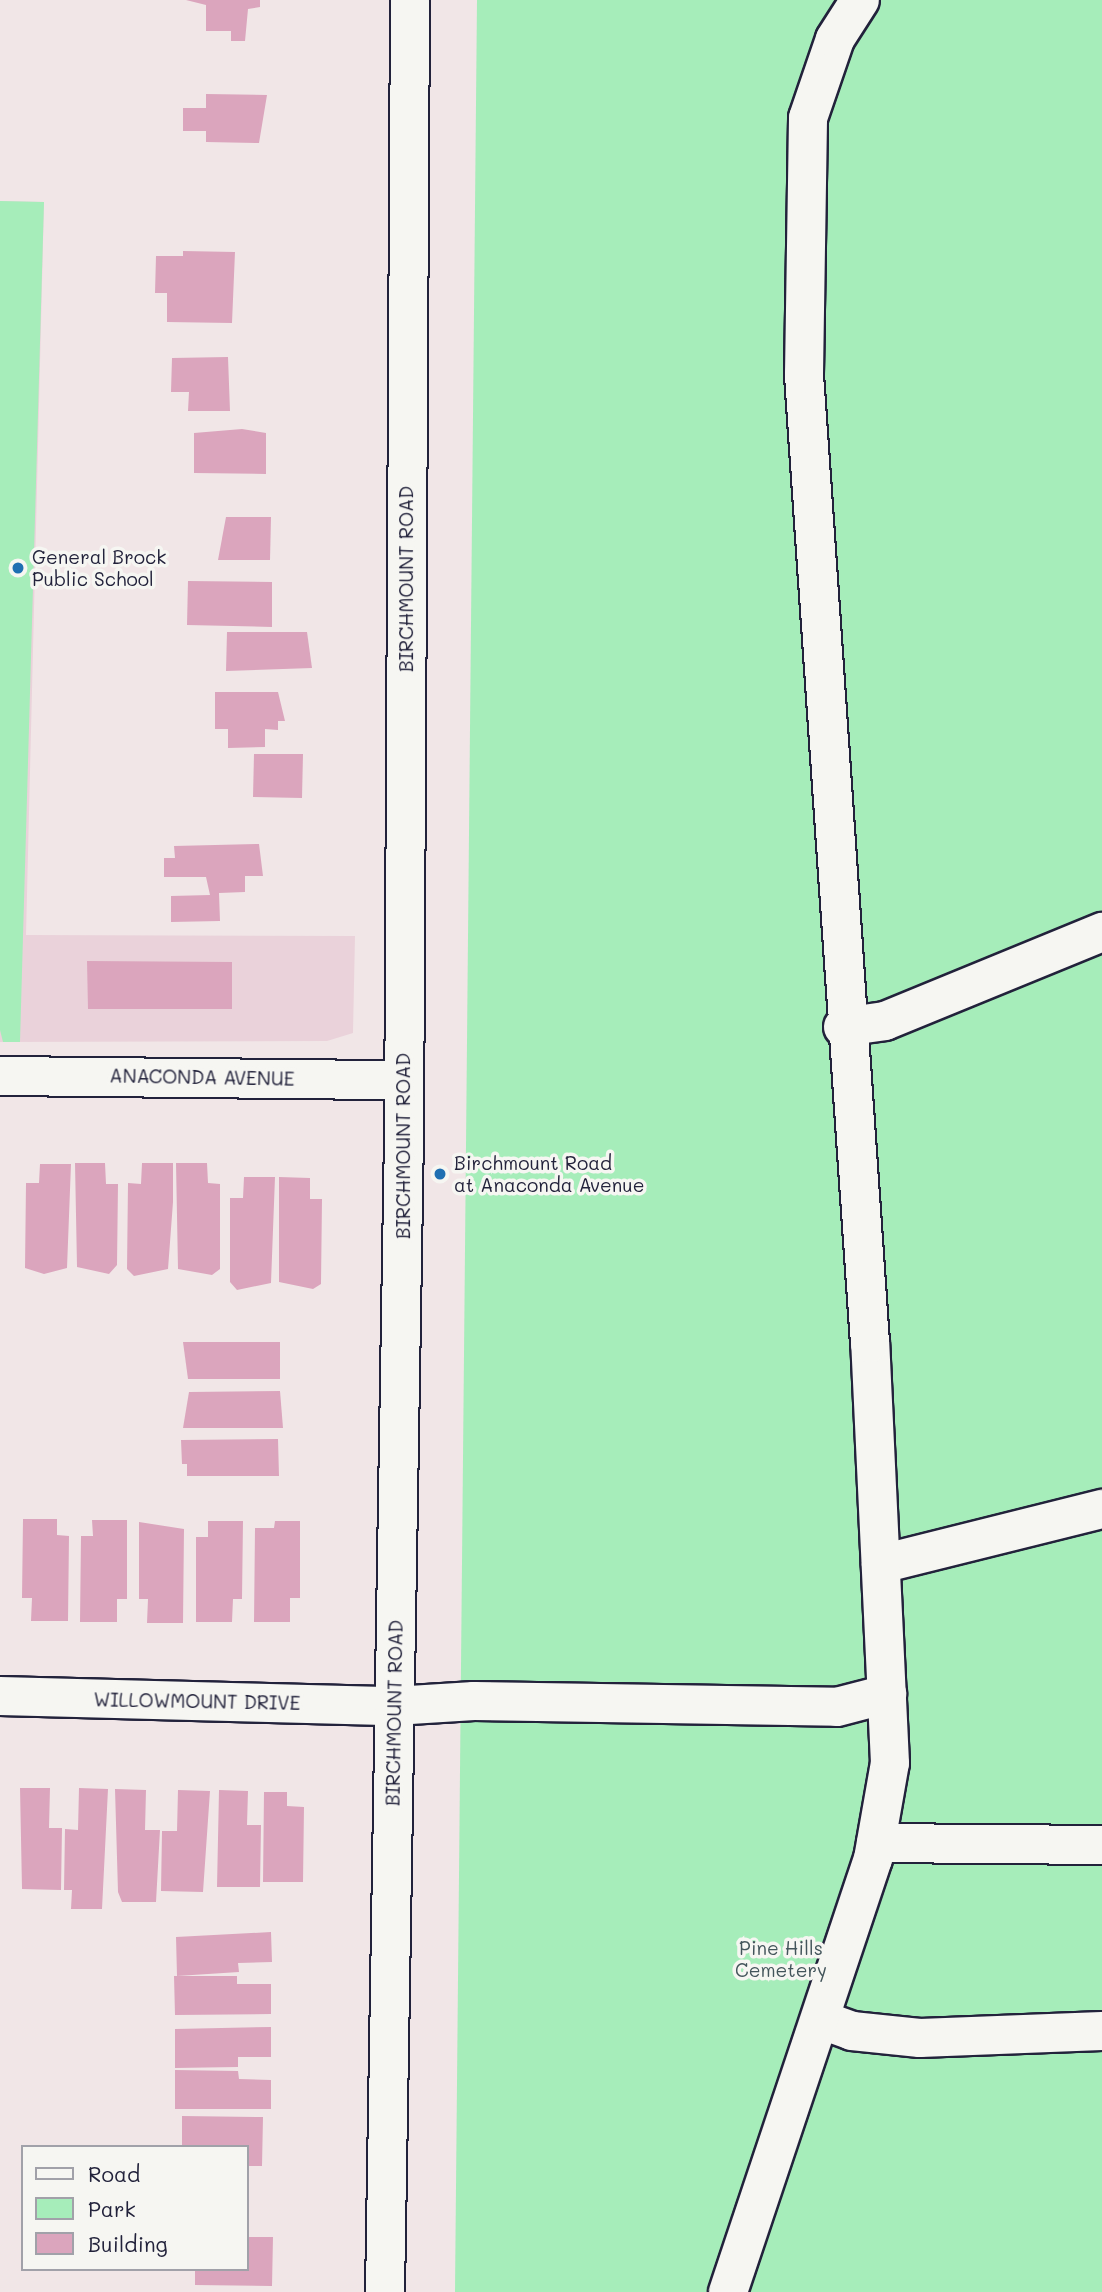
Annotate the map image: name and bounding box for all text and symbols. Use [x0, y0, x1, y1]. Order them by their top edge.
street label: BIRCHMOUNT ROAD [395, 486, 417, 672]
place label: General Brock Public School [32, 546, 166, 590]
marker: General Brock Public School [10, 560, 26, 576]
street label: BIRCHMOUNT ROAD [392, 1053, 414, 1239]
street label: ANACONDA AVENUE [109, 1064, 295, 1090]
place label: Birchmount Road at Anaconda Avenue [454, 1152, 644, 1196]
marker: Birchmount Road at Anaconda Avenue [432, 1166, 448, 1182]
street label: BIRCHMOUNT ROAD [381, 1620, 407, 1806]
street label: WILLOWMOUNT DRIVE [93, 1688, 301, 1714]
park label: Pine Hills Cemetery [735, 1937, 827, 1981]
legend [21, 2145, 248, 2271]
text: Road [88, 2160, 140, 2187]
text: Park [88, 2195, 136, 2222]
text: Building [88, 2230, 168, 2257]

